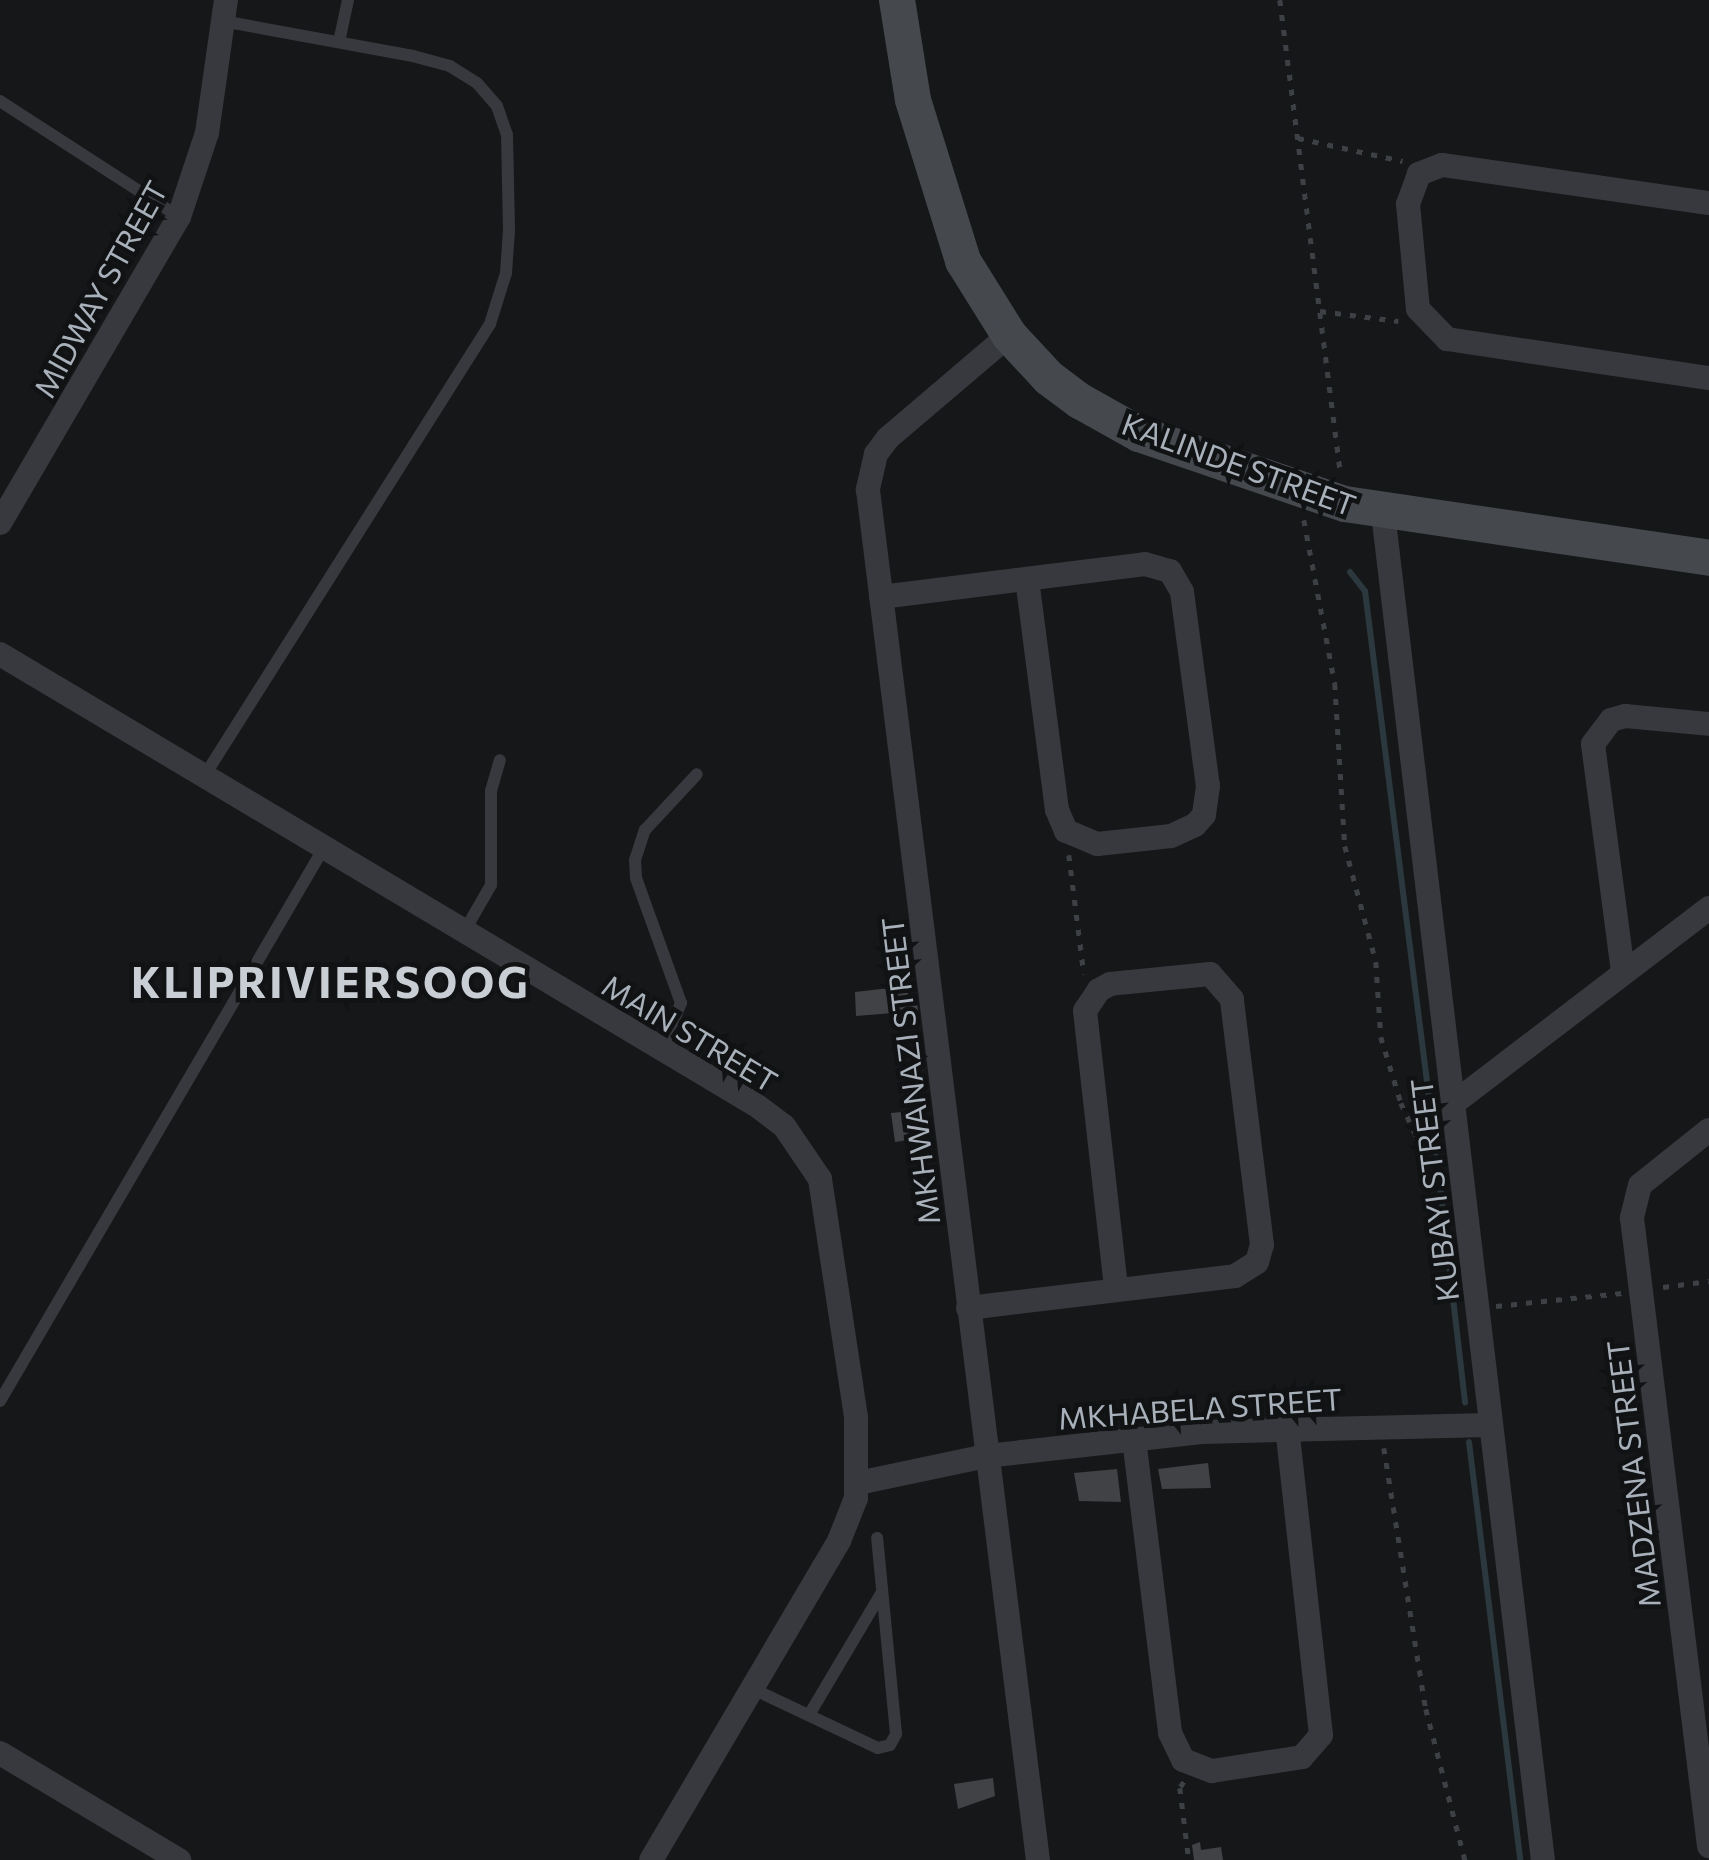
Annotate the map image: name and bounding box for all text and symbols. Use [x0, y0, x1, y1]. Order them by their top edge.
street label: MIDWAY STREET [26, 175, 174, 403]
street label: KALINDE STREET [1117, 405, 1361, 523]
street label: MKHWANAZI STREET [873, 915, 947, 1227]
district label: KLIPRIVIERSOOG [131, 956, 531, 1006]
street label: MAIN STREET [596, 967, 784, 1099]
street label: KUBAYI STREET [1402, 1076, 1466, 1304]
street label: MADZENA STREET [1599, 1338, 1667, 1610]
street label: MKHABELA STREET [1057, 1380, 1343, 1436]

